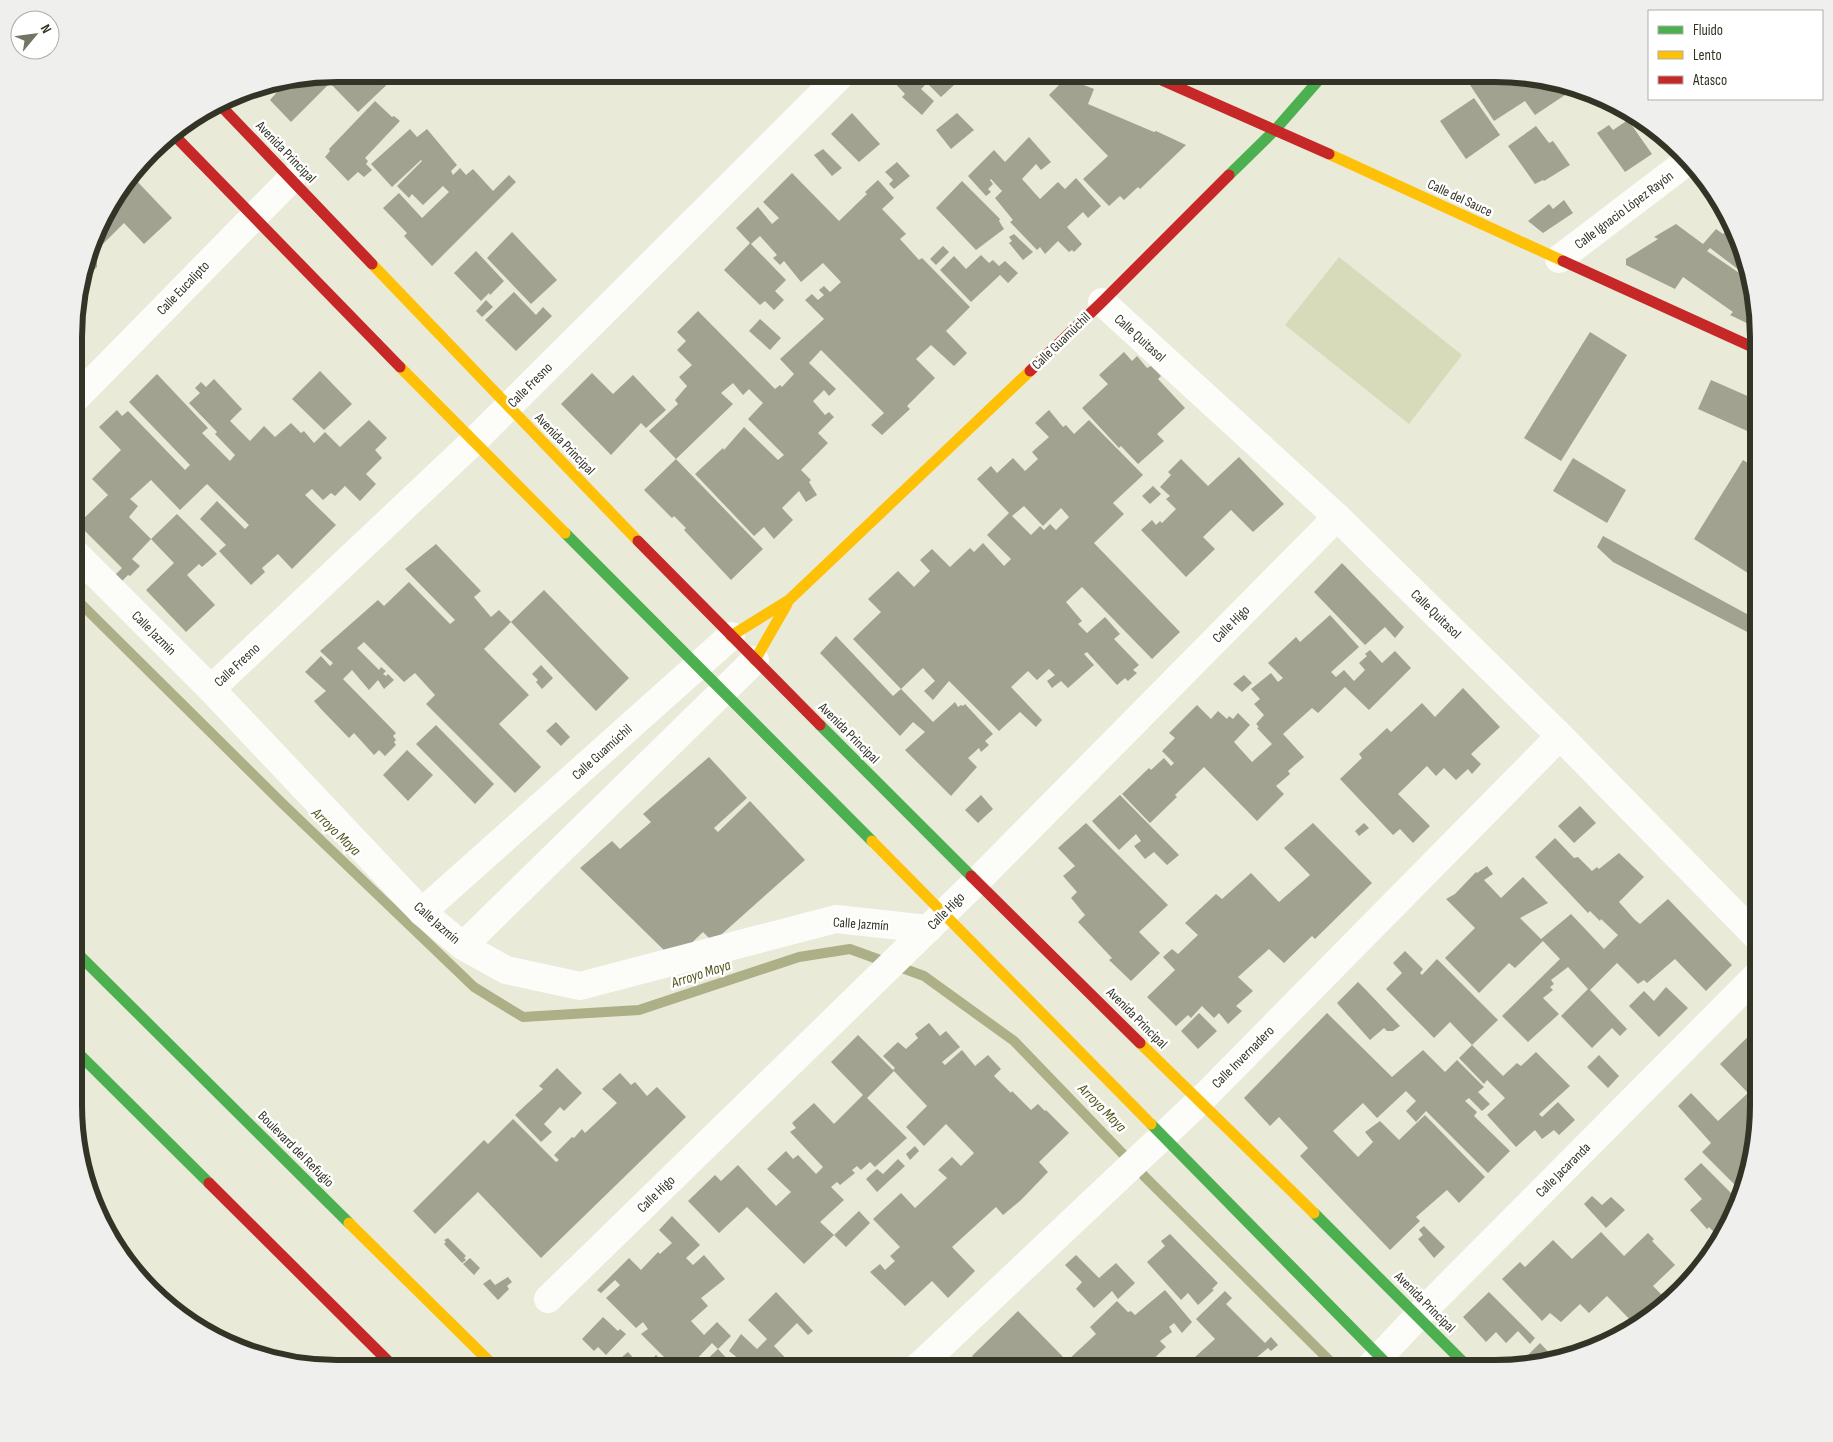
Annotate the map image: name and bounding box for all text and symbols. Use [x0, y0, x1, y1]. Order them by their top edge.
north arrow [10, 10, 60, 60]
legend [1648, 10, 1823, 100]
text: Fluido [1693, 21, 1723, 40]
text: N [37, 22, 55, 36]
text: Lento [1693, 46, 1722, 65]
text: Atasco [1692, 71, 1727, 90]
street label: Avenida Principal [252, 117, 320, 186]
street label: Calle Ignacio López Rayón [1571, 167, 1677, 253]
street label: Calle del Sauce [1425, 176, 1495, 220]
street label: Calle Eucalipto [153, 257, 213, 319]
street label: Calle Guamúchil [1028, 309, 1094, 373]
street label: Calle Quitasol [1111, 310, 1169, 366]
street label: Calle Fresno [504, 359, 556, 411]
street label: Avenida Principal [531, 409, 599, 478]
street label: Calle Quitasol [1407, 586, 1465, 642]
street label: Calle Higo [1209, 602, 1253, 646]
street label: Calle Jazmín [128, 607, 180, 659]
street label: Calle Fresno [211, 639, 264, 690]
street label: Avenida Principal [814, 698, 883, 767]
street label: Calle Guamúchil [568, 721, 636, 783]
water label: Arroyo Maya [307, 803, 365, 860]
street label: Calle Higo [924, 889, 968, 933]
street label: Calle Jazmín [410, 898, 464, 948]
street label: Calle Jazmín [833, 914, 889, 934]
water label: Arroyo Maya [668, 956, 733, 993]
street label: Avenida Principal [1102, 983, 1171, 1052]
street label: Calle Invernadero [1208, 1022, 1278, 1092]
water label: Arroyo Maya [1073, 1079, 1130, 1136]
street label: Boulevard del Refugio [254, 1107, 338, 1191]
street label: Calle Jacaranda [1532, 1139, 1594, 1201]
street label: Calle Higo [634, 1172, 679, 1216]
street label: Avenida Principal [1390, 1267, 1459, 1336]

